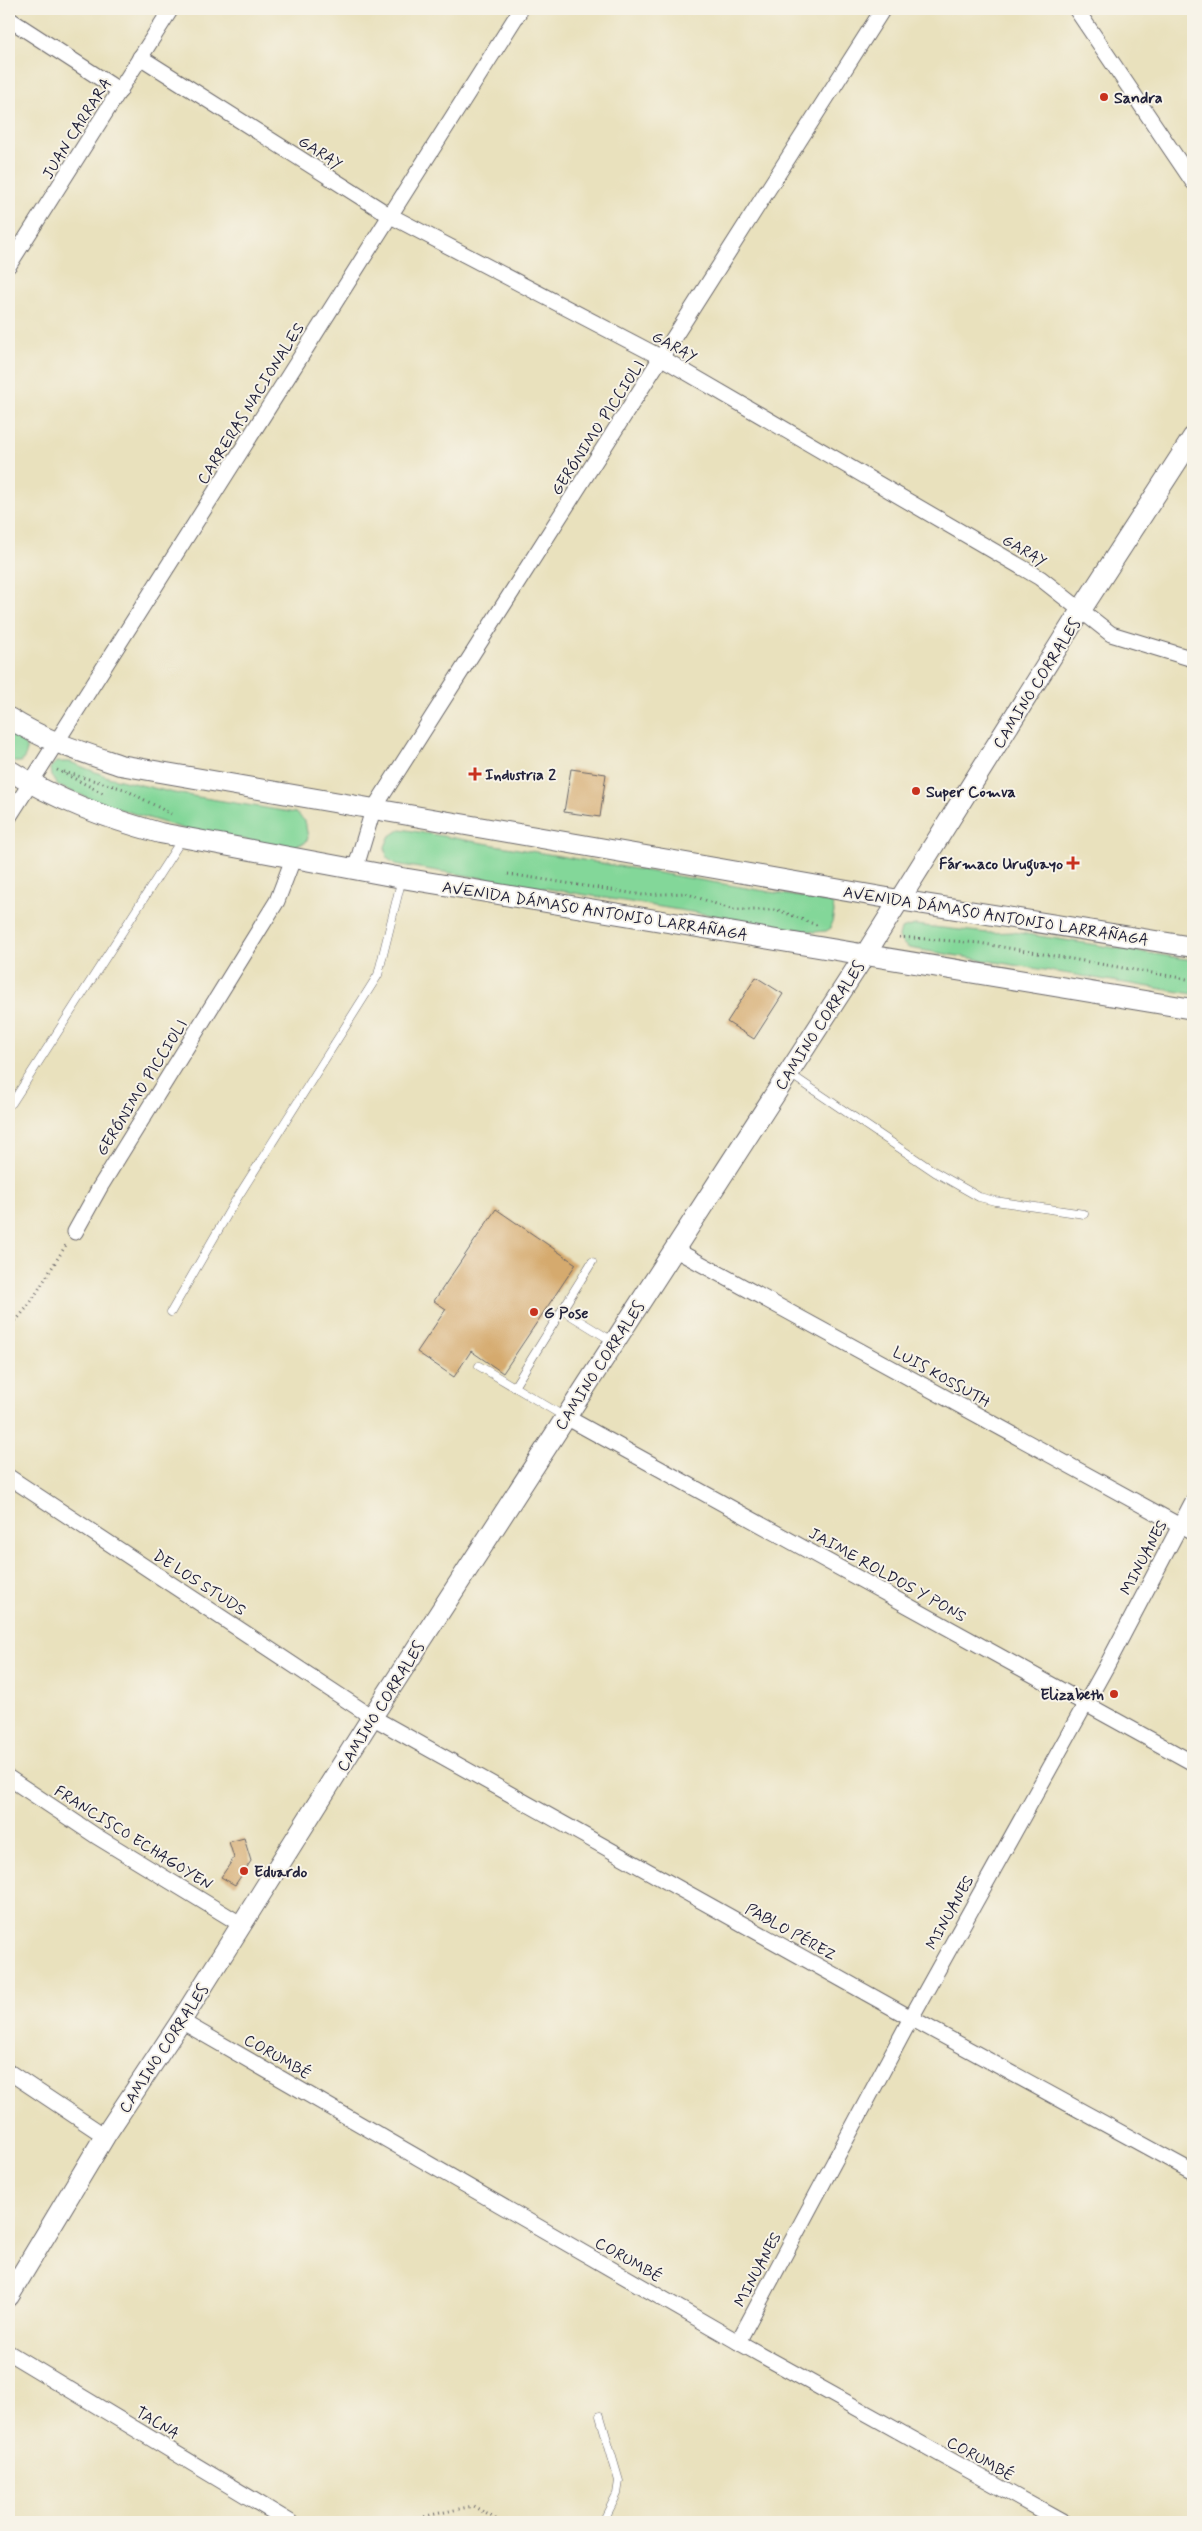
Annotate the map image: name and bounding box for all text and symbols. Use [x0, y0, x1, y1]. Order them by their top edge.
street label: JUAN CARRARA [38, 74, 117, 183]
place label: Sandra [1114, 88, 1163, 109]
marker: Sandra [1098, 91, 1110, 103]
street label: GARAY [294, 131, 346, 175]
street label: CARRERAS NACIONALES [193, 319, 310, 489]
street label: GARAY [648, 326, 701, 368]
street label: GERÓNIMO PICCIOLI [547, 356, 650, 499]
street label: GARAY [998, 530, 1051, 573]
street label: CAMINO CORRALES [989, 615, 1086, 753]
place label: Industria 2 [485, 765, 556, 786]
marker: Industria 2 [469, 768, 481, 780]
place label: Super Comva [926, 782, 1016, 803]
marker: Super Comva [910, 785, 922, 797]
place label: Fármaco Uruguayo [939, 854, 1063, 877]
marker: Fármaco Uruguayo [1067, 857, 1079, 869]
street label: AVENIDA DÁMASO ANTONIO LARRAÑAGA [440, 877, 749, 946]
street label: AVENIDA DÁMASO ANTONIO LARRAÑAGA [841, 882, 1150, 951]
street label: CAMINO CORRALES [771, 957, 870, 1094]
street label: GERÓNIMO PICCIOLI [92, 1016, 193, 1160]
street label: CAMINO CORRALES [551, 1297, 650, 1434]
place label: G Pose [544, 1303, 588, 1324]
marker: G Pose [528, 1306, 540, 1318]
street label: LUIS KOSSUTH [889, 1342, 994, 1413]
street label: MINUANES [1116, 1517, 1173, 1599]
street label: JAIME ROLDOS Y PONS [805, 1523, 970, 1627]
street label: DE LOS STUDS [149, 1545, 250, 1621]
street label: CAMINO CORRALES [333, 1638, 430, 1776]
place label: Elizabeth [1040, 1685, 1104, 1706]
marker: Elizabeth [1108, 1688, 1120, 1700]
street label: FRANCISCO ECHAGOYEN [50, 1781, 216, 1896]
place label: Eduardo [254, 1862, 307, 1883]
marker: Eduardo [238, 1865, 250, 1877]
street label: MINUANES [921, 1872, 979, 1954]
street label: PABLO PÉREZ [741, 1899, 839, 1966]
street label: CAMINO CORRALES [115, 1980, 214, 2117]
street label: CORUMBÉ [240, 2030, 315, 2085]
street label: MINUANES [730, 2229, 787, 2311]
street label: CORUMBÉ [591, 2233, 666, 2288]
street label: TACNA [131, 2402, 183, 2445]
street label: CORUMBÉ [943, 2432, 1018, 2487]

